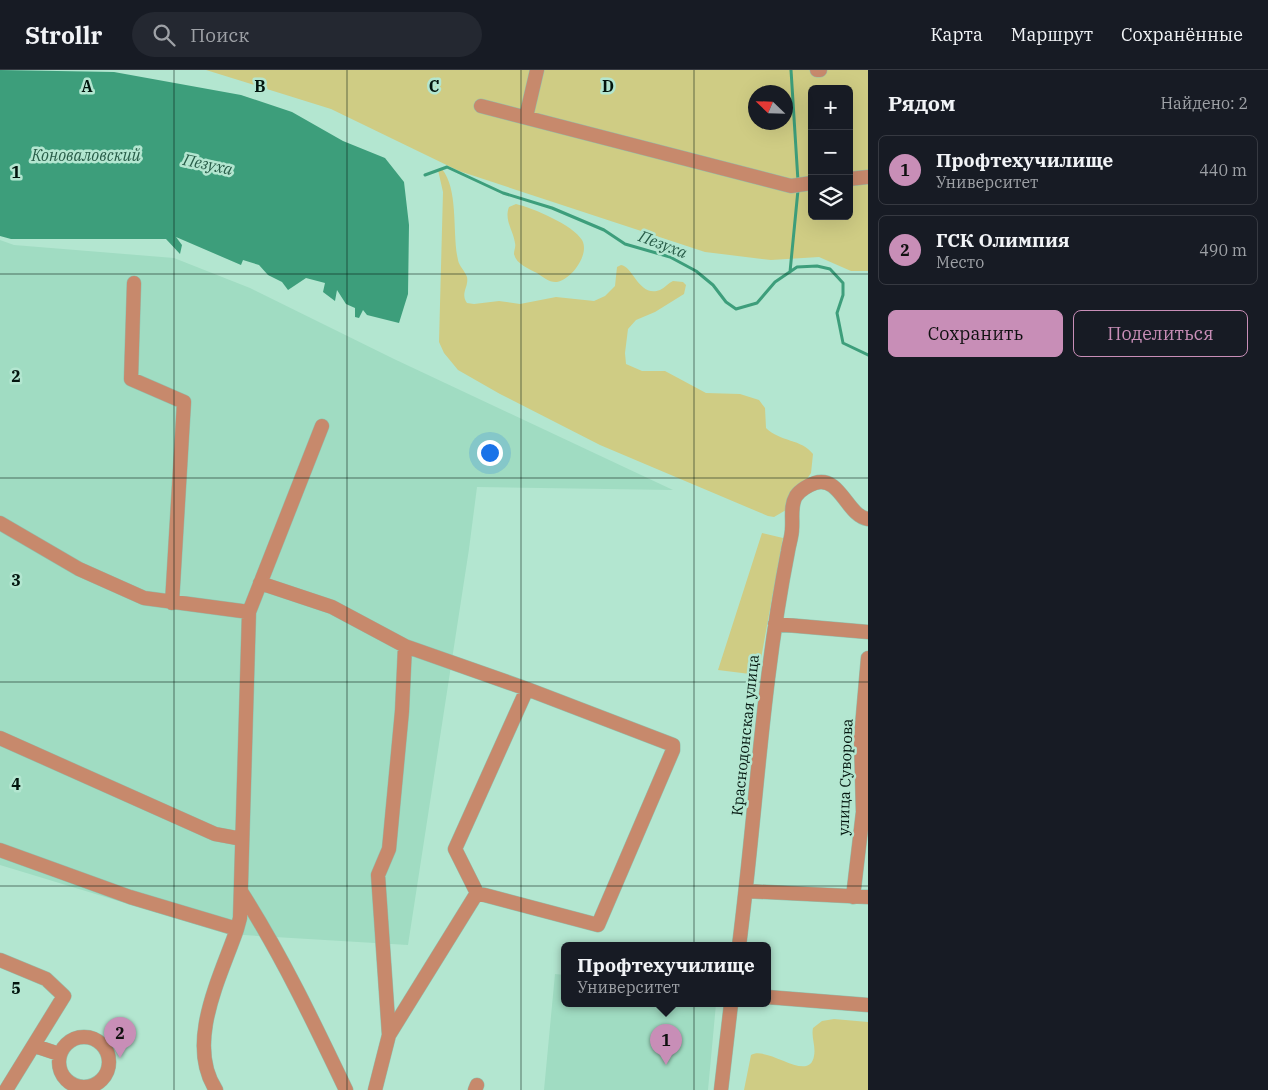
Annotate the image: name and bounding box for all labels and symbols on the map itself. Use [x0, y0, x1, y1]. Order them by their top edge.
text: A [81, 76, 93, 96]
text: B [254, 76, 266, 96]
text: C [429, 76, 439, 96]
text: D [602, 76, 614, 96]
north arrow [748, 85, 793, 130]
water label: Коноваловский [30, 145, 141, 165]
water label: Пезуха [180, 149, 235, 179]
text: 1 [11, 162, 21, 182]
water label: Пезуха [635, 225, 690, 262]
text: 2 [11, 366, 21, 386]
your location [477, 440, 503, 466]
text: 3 [11, 570, 21, 590]
street label: Краснодонская улица [727, 653, 763, 817]
street label: улица Суворова [833, 718, 857, 836]
text: 4 [11, 774, 21, 794]
text: 5 [11, 978, 21, 998]
pin: 2 [104, 1017, 136, 1058]
pin: 1 [650, 1024, 682, 1065]

